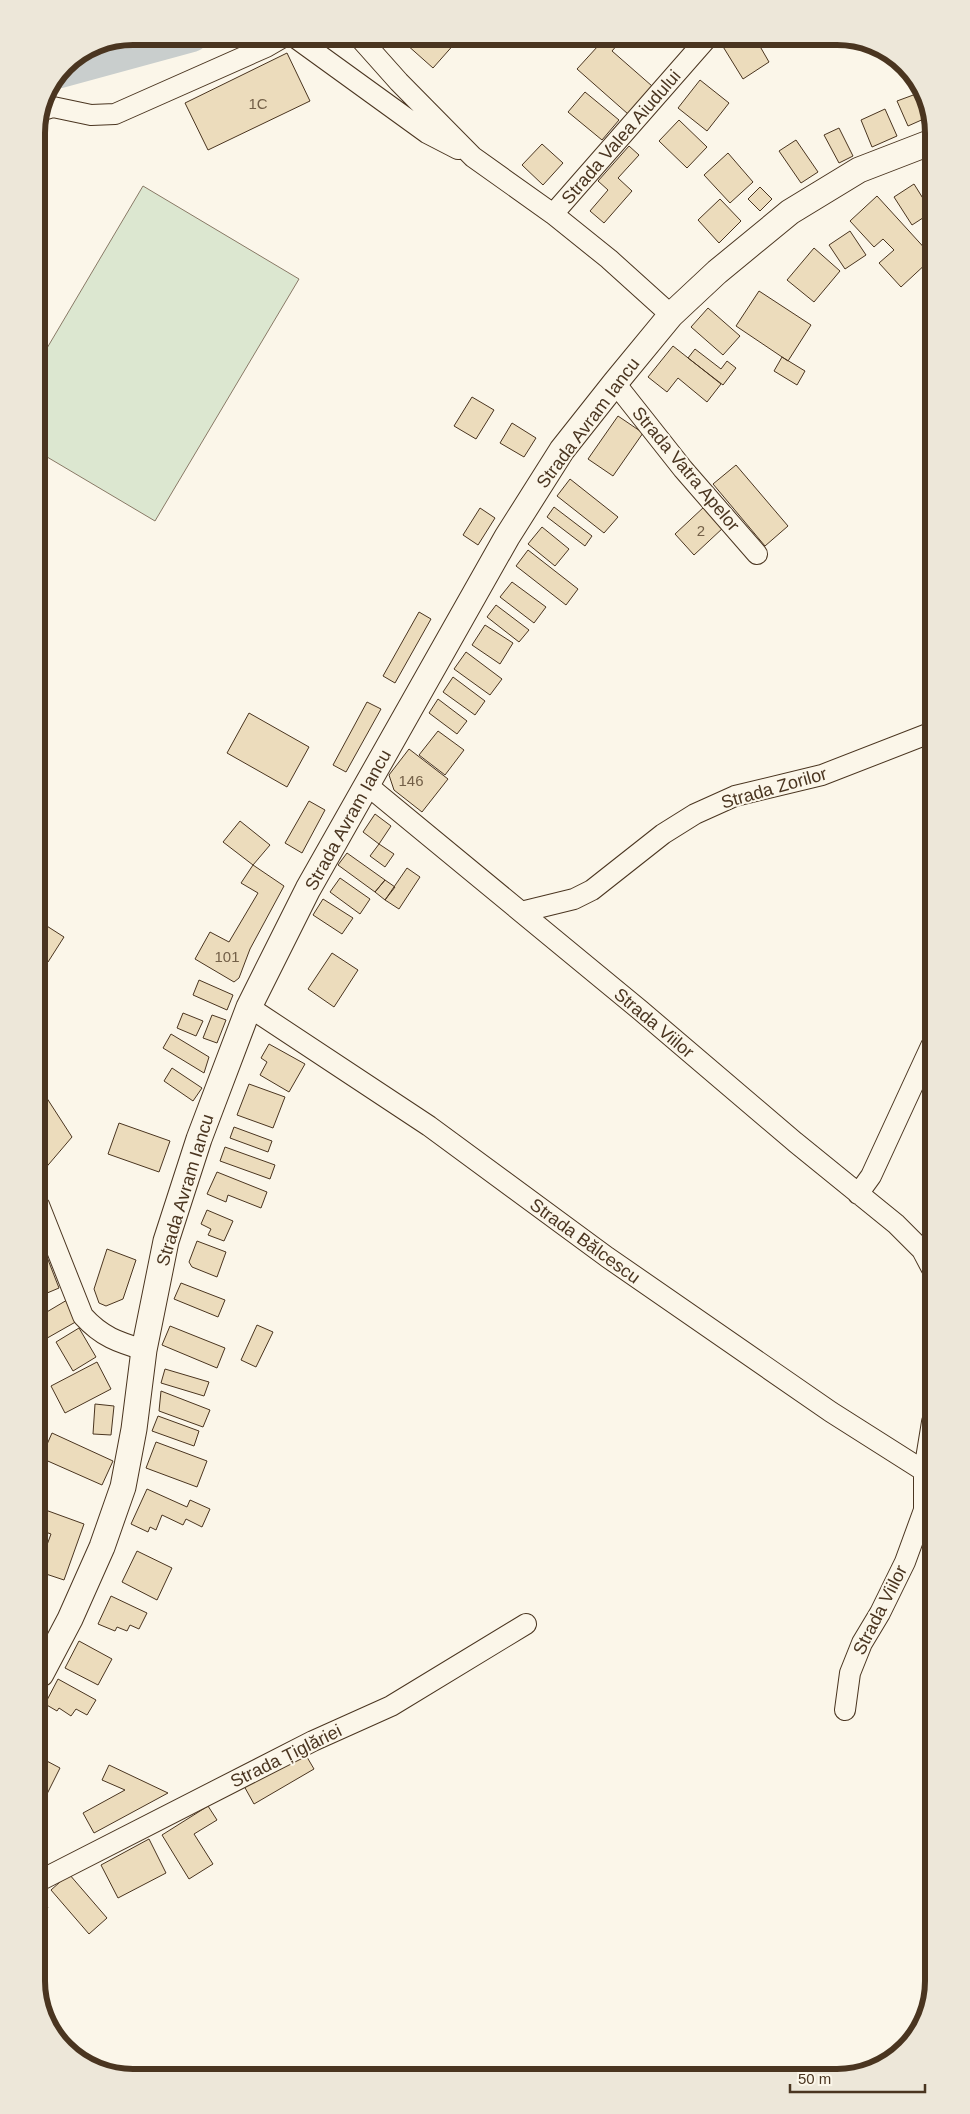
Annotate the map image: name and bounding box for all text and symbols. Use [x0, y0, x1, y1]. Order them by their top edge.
street label: Strada Valea Aiudului [557, 66, 685, 208]
house number: 1C [248, 95, 268, 112]
street label: Strada Avram Iancu [533, 354, 643, 492]
street label: Strada Vatra Apelor [628, 403, 744, 535]
house number: 2 [697, 522, 705, 539]
street label: Strada Avram Iancu [301, 746, 395, 894]
street label: Strada Zorilor [719, 763, 829, 813]
house number: 146 [398, 772, 424, 789]
house number: 101 [214, 948, 240, 965]
street label: Strada Viilor [610, 984, 698, 1062]
street label: Strada Avram Iancu [152, 1112, 218, 1268]
street label: Strada Bălcescu [526, 1194, 644, 1288]
street label: Strada Viilor [849, 1562, 911, 1658]
street label: Strada Țiglăriei [227, 1720, 345, 1792]
scale bar [790, 2062, 925, 2094]
text: 50 m [798, 2070, 831, 2087]

